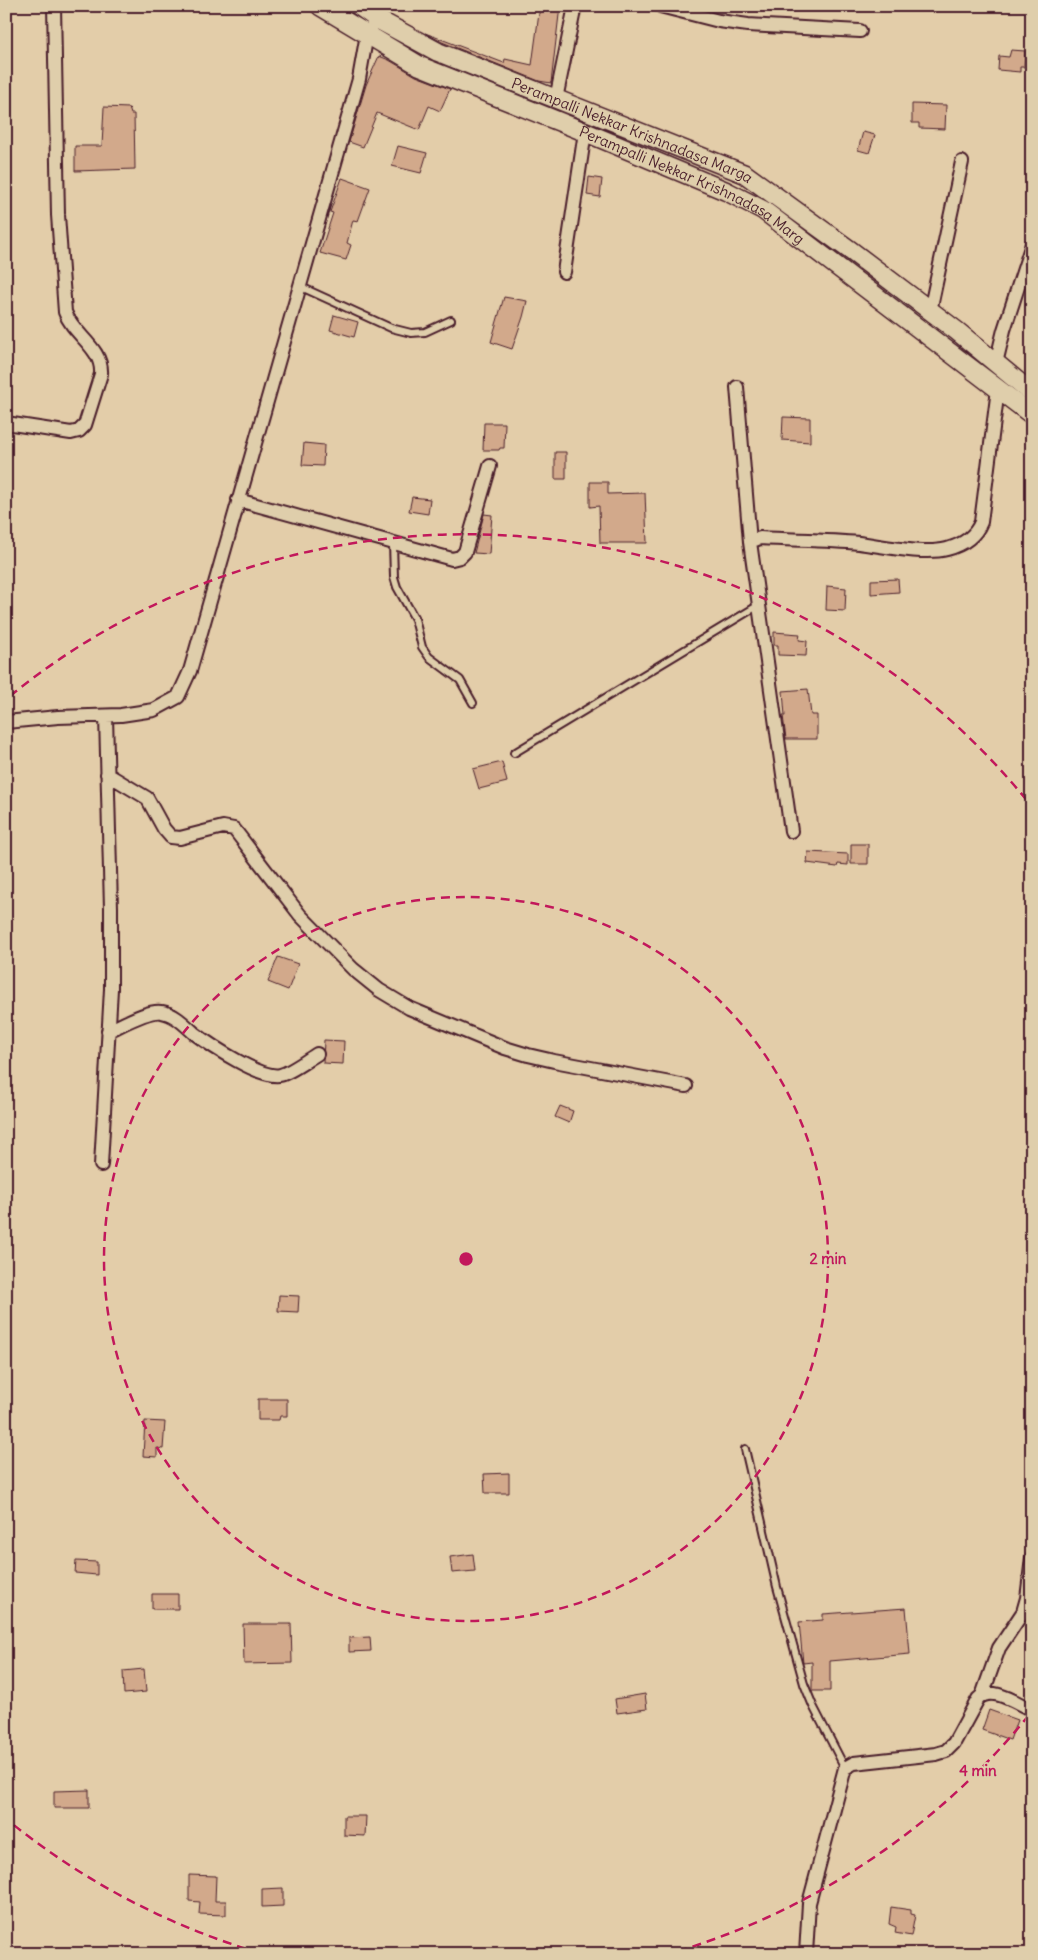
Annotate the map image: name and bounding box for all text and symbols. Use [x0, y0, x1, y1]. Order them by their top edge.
street label: Perampalli Nekkar Krishnadasa Marga [510, 72, 754, 190]
street label: Perampalli Nekkar Krishnadasa Marg [576, 121, 806, 251]
text: 2 min [810, 1249, 847, 1268]
centre of rings [457, 1250, 475, 1268]
text: 4 min [959, 1761, 997, 1780]

